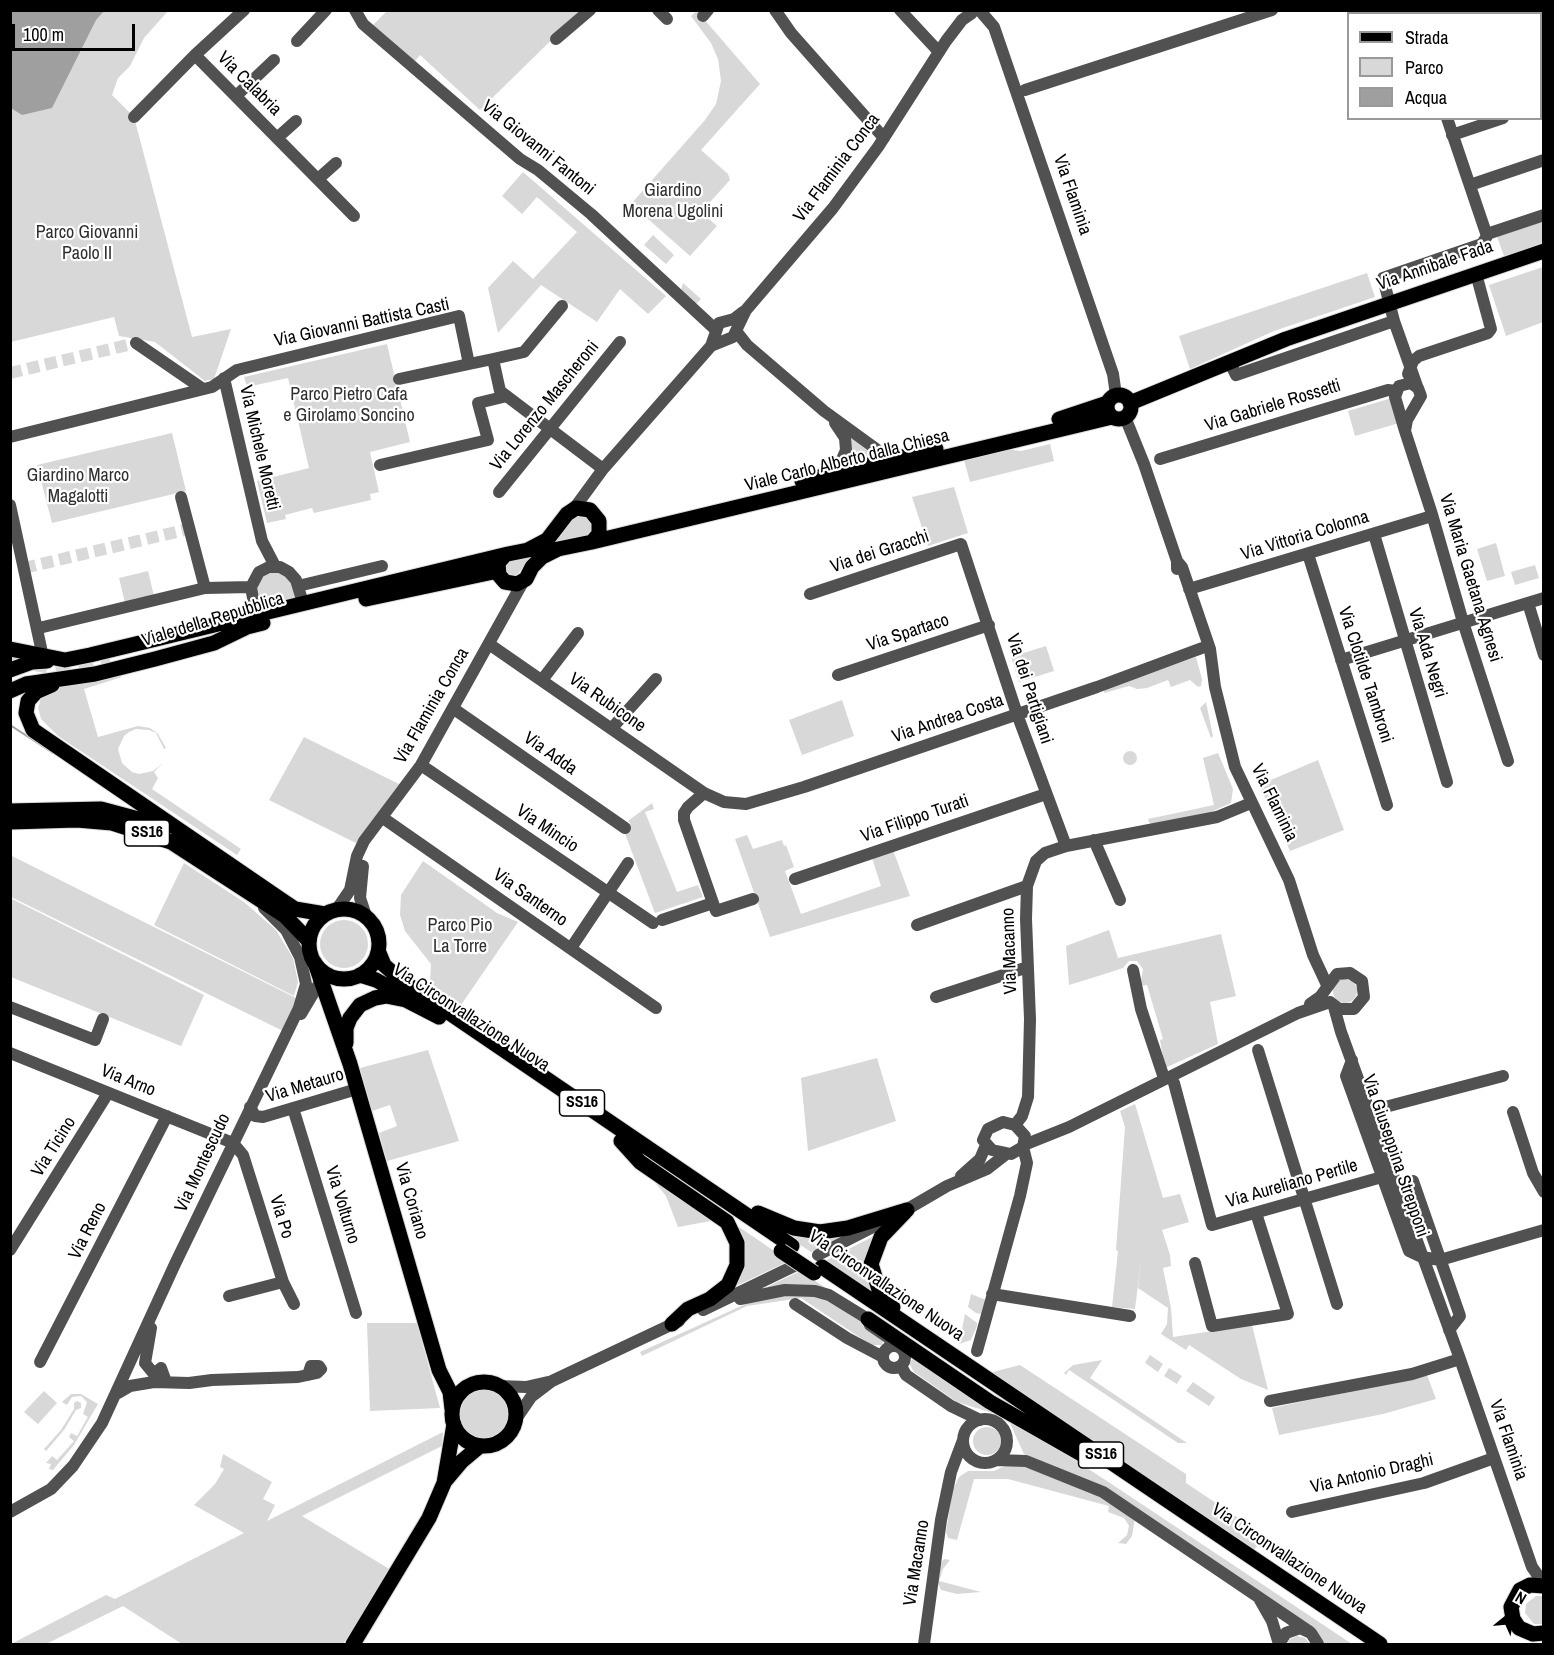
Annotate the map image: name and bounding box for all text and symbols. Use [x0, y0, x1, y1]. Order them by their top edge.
scale bar [15, 12, 138, 50]
legend [1347, 12, 1542, 120]
text: 100 m [23, 22, 64, 47]
text: Strada [1405, 25, 1449, 50]
street label: Via Calabria [212, 47, 286, 121]
text: Parco [1405, 55, 1444, 80]
text: Acqua [1405, 85, 1447, 110]
street label: Via Giovanni Fantoni [477, 96, 599, 200]
street label: Via Flaminia Conca [789, 110, 885, 226]
street label: Via Flaminia [1048, 152, 1096, 238]
park label: Giardino Morena Ugolini [623, 180, 723, 222]
park label: Parco Giovanni Paolo II [36, 222, 138, 264]
street label: Via Annibale Fada [1374, 236, 1496, 296]
street label: Via Giovanni Battista Casti [272, 294, 452, 352]
street label: Via Lorenzo Mascheroni [486, 337, 604, 475]
street label: Via Gabriele Rossetti [1202, 375, 1344, 437]
street label: Via Michele Moretti [234, 383, 284, 513]
park label: Parco Pietro Cafa e Girolamo Soncino [283, 384, 415, 426]
street label: Viale Carlo Alberto dalla Chiesa [743, 425, 951, 497]
park label: Giardino Marco Magalotti [27, 465, 129, 508]
street label: Via Maria Gaetana Agnesi [1434, 491, 1506, 665]
street label: Via Vittoria Colonna [1239, 506, 1371, 566]
street label: Via dei Gracchi [828, 526, 932, 578]
street label: Viale della Repubblica [139, 588, 287, 652]
street label: Via Clotilde Tambroni [1333, 604, 1397, 746]
street label: Via Ada Negri [1403, 606, 1451, 700]
street label: Via Spartaco [864, 610, 952, 656]
street label: Via dei Partigiani [1001, 631, 1057, 747]
street label: Via Flaminia Conca [390, 644, 474, 768]
street label: Via Rubicone [564, 669, 650, 737]
street label: Via Andrea Costa [890, 690, 1006, 748]
street label: Via Adda [519, 728, 581, 780]
street label: Via Flaminia [1246, 761, 1302, 845]
street label: Via Filippo Turati [858, 790, 972, 848]
street label: Via Mincio [512, 800, 582, 858]
road number: SS16 [124, 820, 170, 846]
street label: Via Santerno [489, 865, 571, 931]
street label: Via Macanno [998, 907, 1022, 995]
park label: Parco Pio La Torre [428, 915, 492, 958]
street label: Via Circonvallazione Nuova [389, 959, 553, 1077]
street label: Via Arno [97, 1060, 159, 1102]
street label: Via Metauro [264, 1064, 346, 1108]
street label: Via Giuseppina Strepponi [1357, 1072, 1433, 1240]
road number: SS16 [560, 1090, 604, 1116]
street label: Via Montescudo [171, 1110, 235, 1216]
street label: Via Ticino [27, 1113, 81, 1181]
street label: Via Aureliano Pertile [1224, 1155, 1360, 1213]
street label: Via Coriano [390, 1160, 432, 1242]
street label: Via Volturno [320, 1164, 364, 1246]
street label: Via Po [264, 1193, 298, 1241]
street label: Via Reno [64, 1199, 112, 1263]
street label: Via Circonvallazione Nuova [804, 1226, 968, 1346]
street label: Via Flaminia [1484, 1397, 1532, 1483]
road number: SS16 [1078, 1442, 1124, 1468]
street label: Via Antonio Draghi [1309, 1449, 1435, 1499]
street label: Via Circonvallazione Nuova [1207, 1499, 1371, 1619]
street label: Via Macanno [900, 1518, 934, 1608]
north arrow [1482, 1583, 1542, 1643]
text: N [1511, 1586, 1531, 1609]

